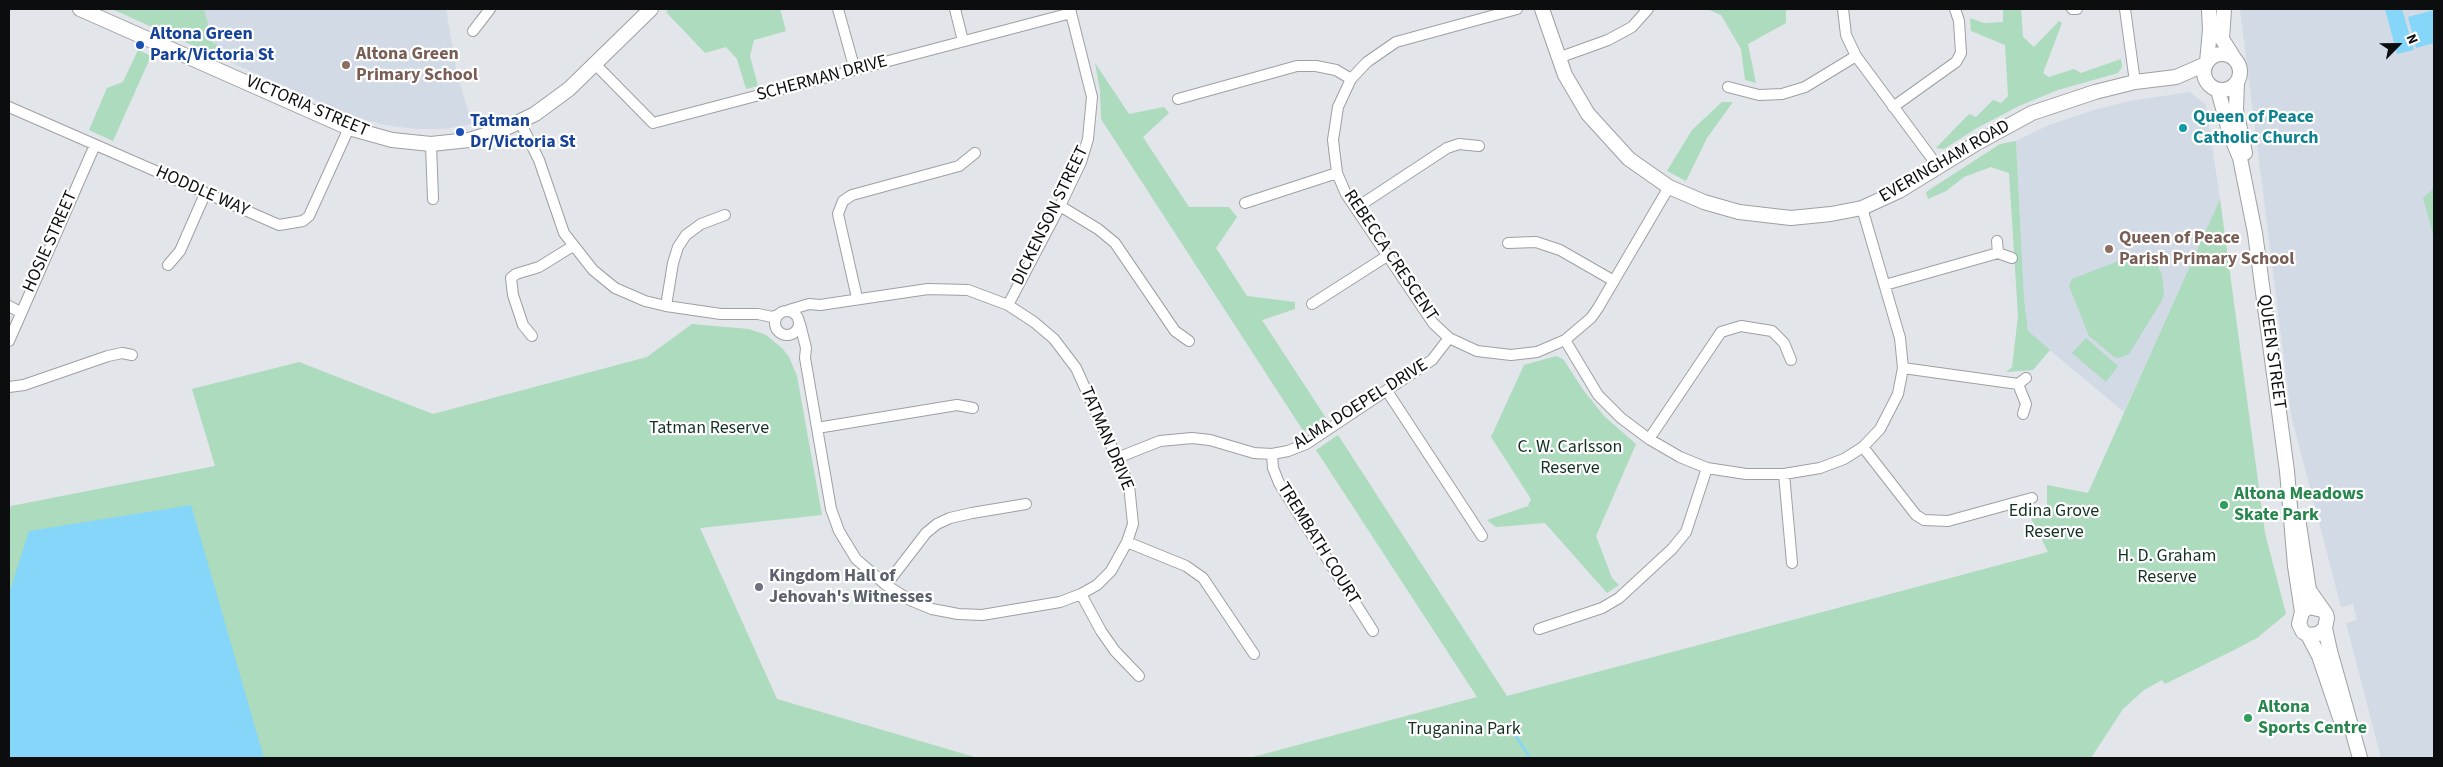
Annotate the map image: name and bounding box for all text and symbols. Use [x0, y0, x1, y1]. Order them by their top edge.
north arrow [2373, 20, 2423, 70]
place label: Altona Green Park/Victoria St [150, 24, 274, 66]
text: N [2401, 31, 2423, 47]
marker: Altona Green Park/Victoria St [134, 39, 146, 51]
place label: Altona Green Primary School [356, 44, 478, 86]
street label: SCHERMAN DRIVE [754, 51, 890, 107]
marker: Altona Green Primary School [340, 59, 352, 71]
street label: VICTORIA STREET [242, 71, 372, 143]
place label: Queen of Peace Catholic Church [2193, 107, 2319, 150]
place label: Tatman Dr/Victoria St [470, 111, 576, 154]
street label: EVERINGHAM ROAD [1876, 116, 2014, 208]
marker: Queen of Peace Catholic Church [2177, 122, 2189, 134]
marker: Tatman Dr/Victoria St [454, 126, 466, 138]
street label: DICKENSON STREET [1008, 143, 1094, 289]
street label: HODDLE WAY [152, 162, 252, 222]
street label: REBECCA CRESCENT [1338, 186, 1442, 326]
street label: HOSIE STREET [19, 188, 83, 296]
place label: Queen of Peace Parish Primary School [2119, 228, 2294, 270]
marker: Queen of Peace Parish Primary School [2103, 243, 2115, 255]
street label: QUEEN STREET [2252, 293, 2290, 411]
street label: ALMA DOEPEL DRIVE [1290, 355, 1432, 455]
street label: TATMAN DRIVE [1075, 384, 1137, 494]
park label: Tatman Reserve [649, 418, 769, 440]
park label: C. W. Carlsson Reserve [1518, 437, 1622, 479]
street label: TREMBATH COURT [1272, 479, 1364, 609]
place label: Altona Meadows Skate Park [2234, 484, 2364, 526]
marker: Altona Meadows Skate Park [2218, 499, 2230, 511]
park label: Edina Grove Reserve [2009, 501, 2099, 544]
park label: H. D. Graham Reserve [2118, 546, 2216, 588]
place label: Kingdom Hall of Jehovah's Witnesses [769, 566, 932, 608]
marker: Kingdom Hall of Jehovah's Witnesses [753, 581, 765, 593]
place label: Altona Sports Centre [2258, 697, 2367, 740]
marker: Altona Sports Centre [2242, 712, 2254, 724]
park label: Truganina Park [1407, 719, 1521, 741]

